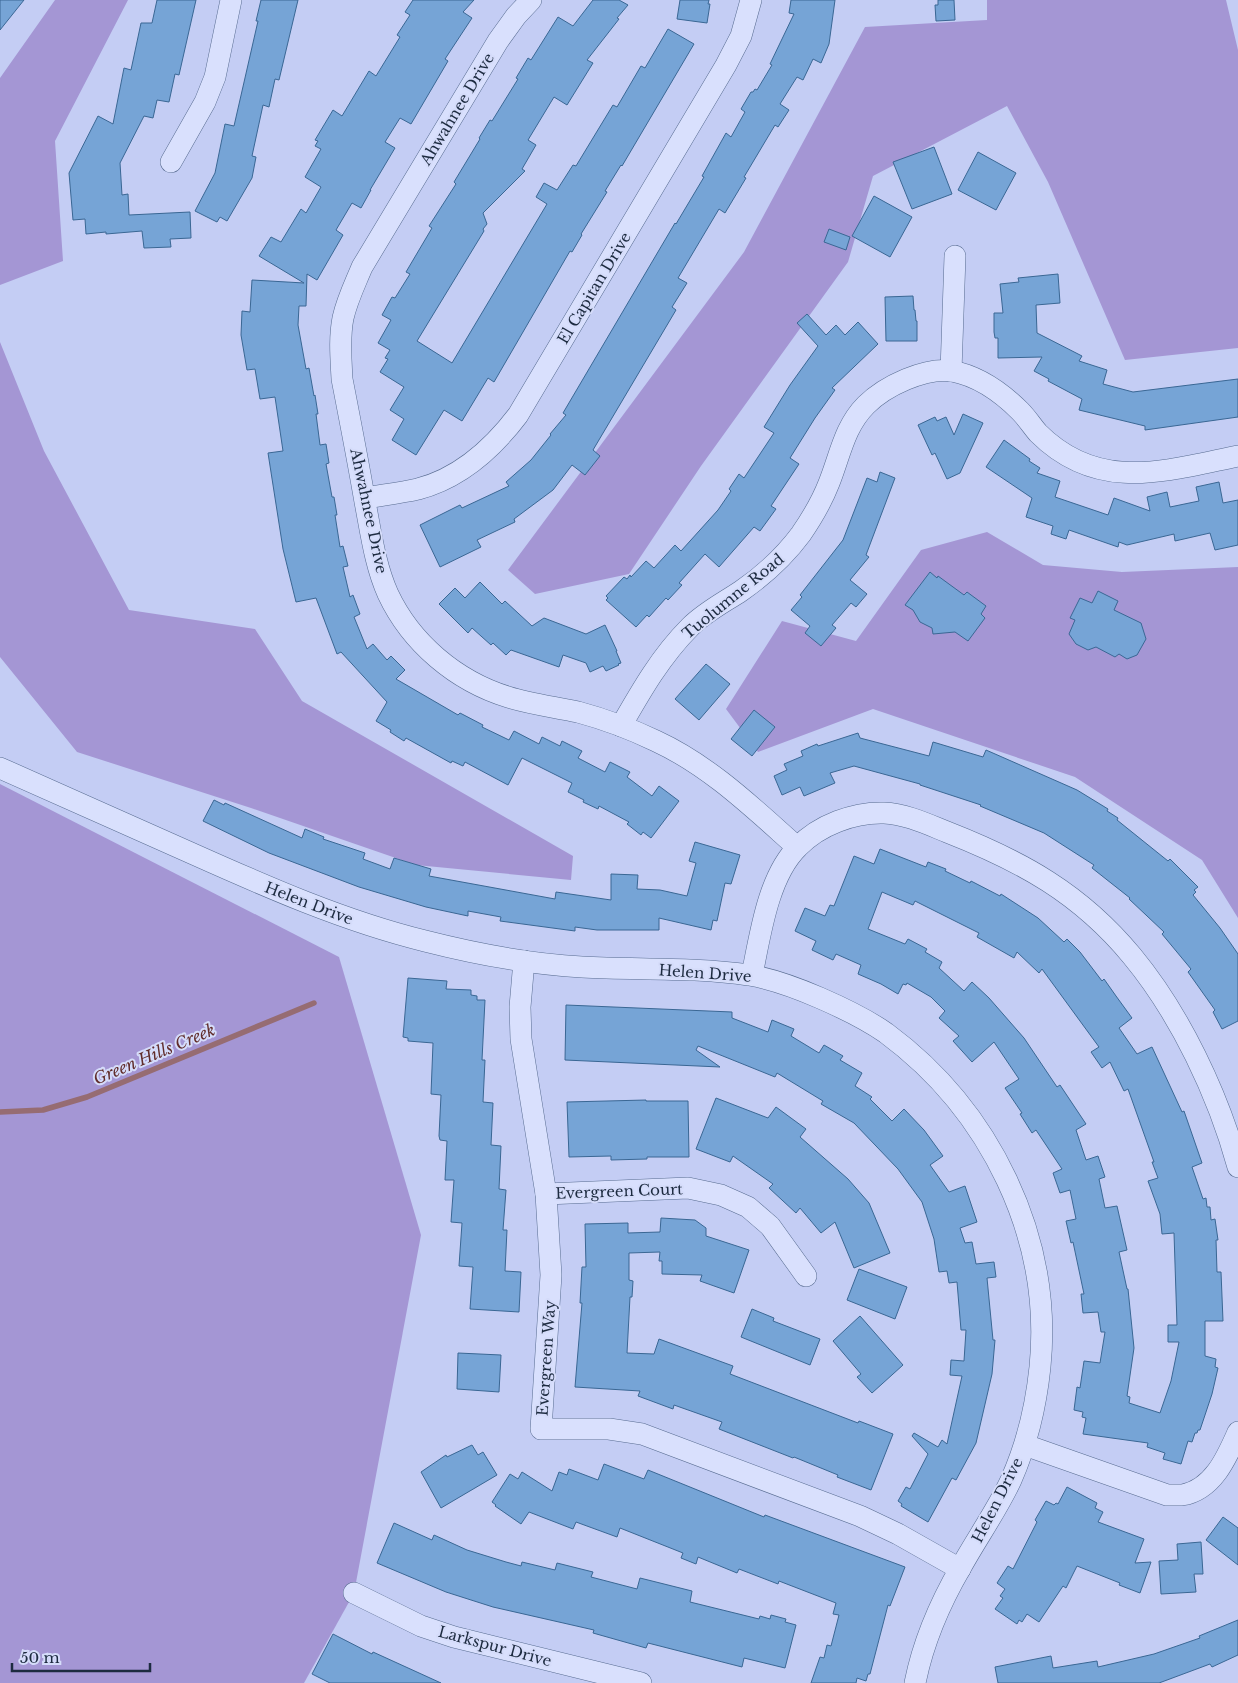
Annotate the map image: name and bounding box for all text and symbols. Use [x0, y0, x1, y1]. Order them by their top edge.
street label: Ahwahnee Drive [415, 49, 498, 169]
street label: El Capitan Drive [553, 229, 635, 347]
street label: Ahwahnee Drive [346, 446, 392, 575]
street label: Tuolumne Road [678, 549, 788, 643]
street label: Helen Drive [262, 877, 356, 929]
street label: Helen Drive [658, 960, 752, 986]
water label: Green Hills Creek [90, 1019, 218, 1089]
street label: Evergreen Court [555, 1179, 683, 1203]
street label: Evergreen Way [532, 1299, 560, 1417]
street label: Helen Drive [967, 1454, 1027, 1546]
street label: Larkspur Drive [436, 1622, 554, 1670]
scale bar [12, 1640, 150, 1672]
text: 50 m [20, 1648, 60, 1667]

